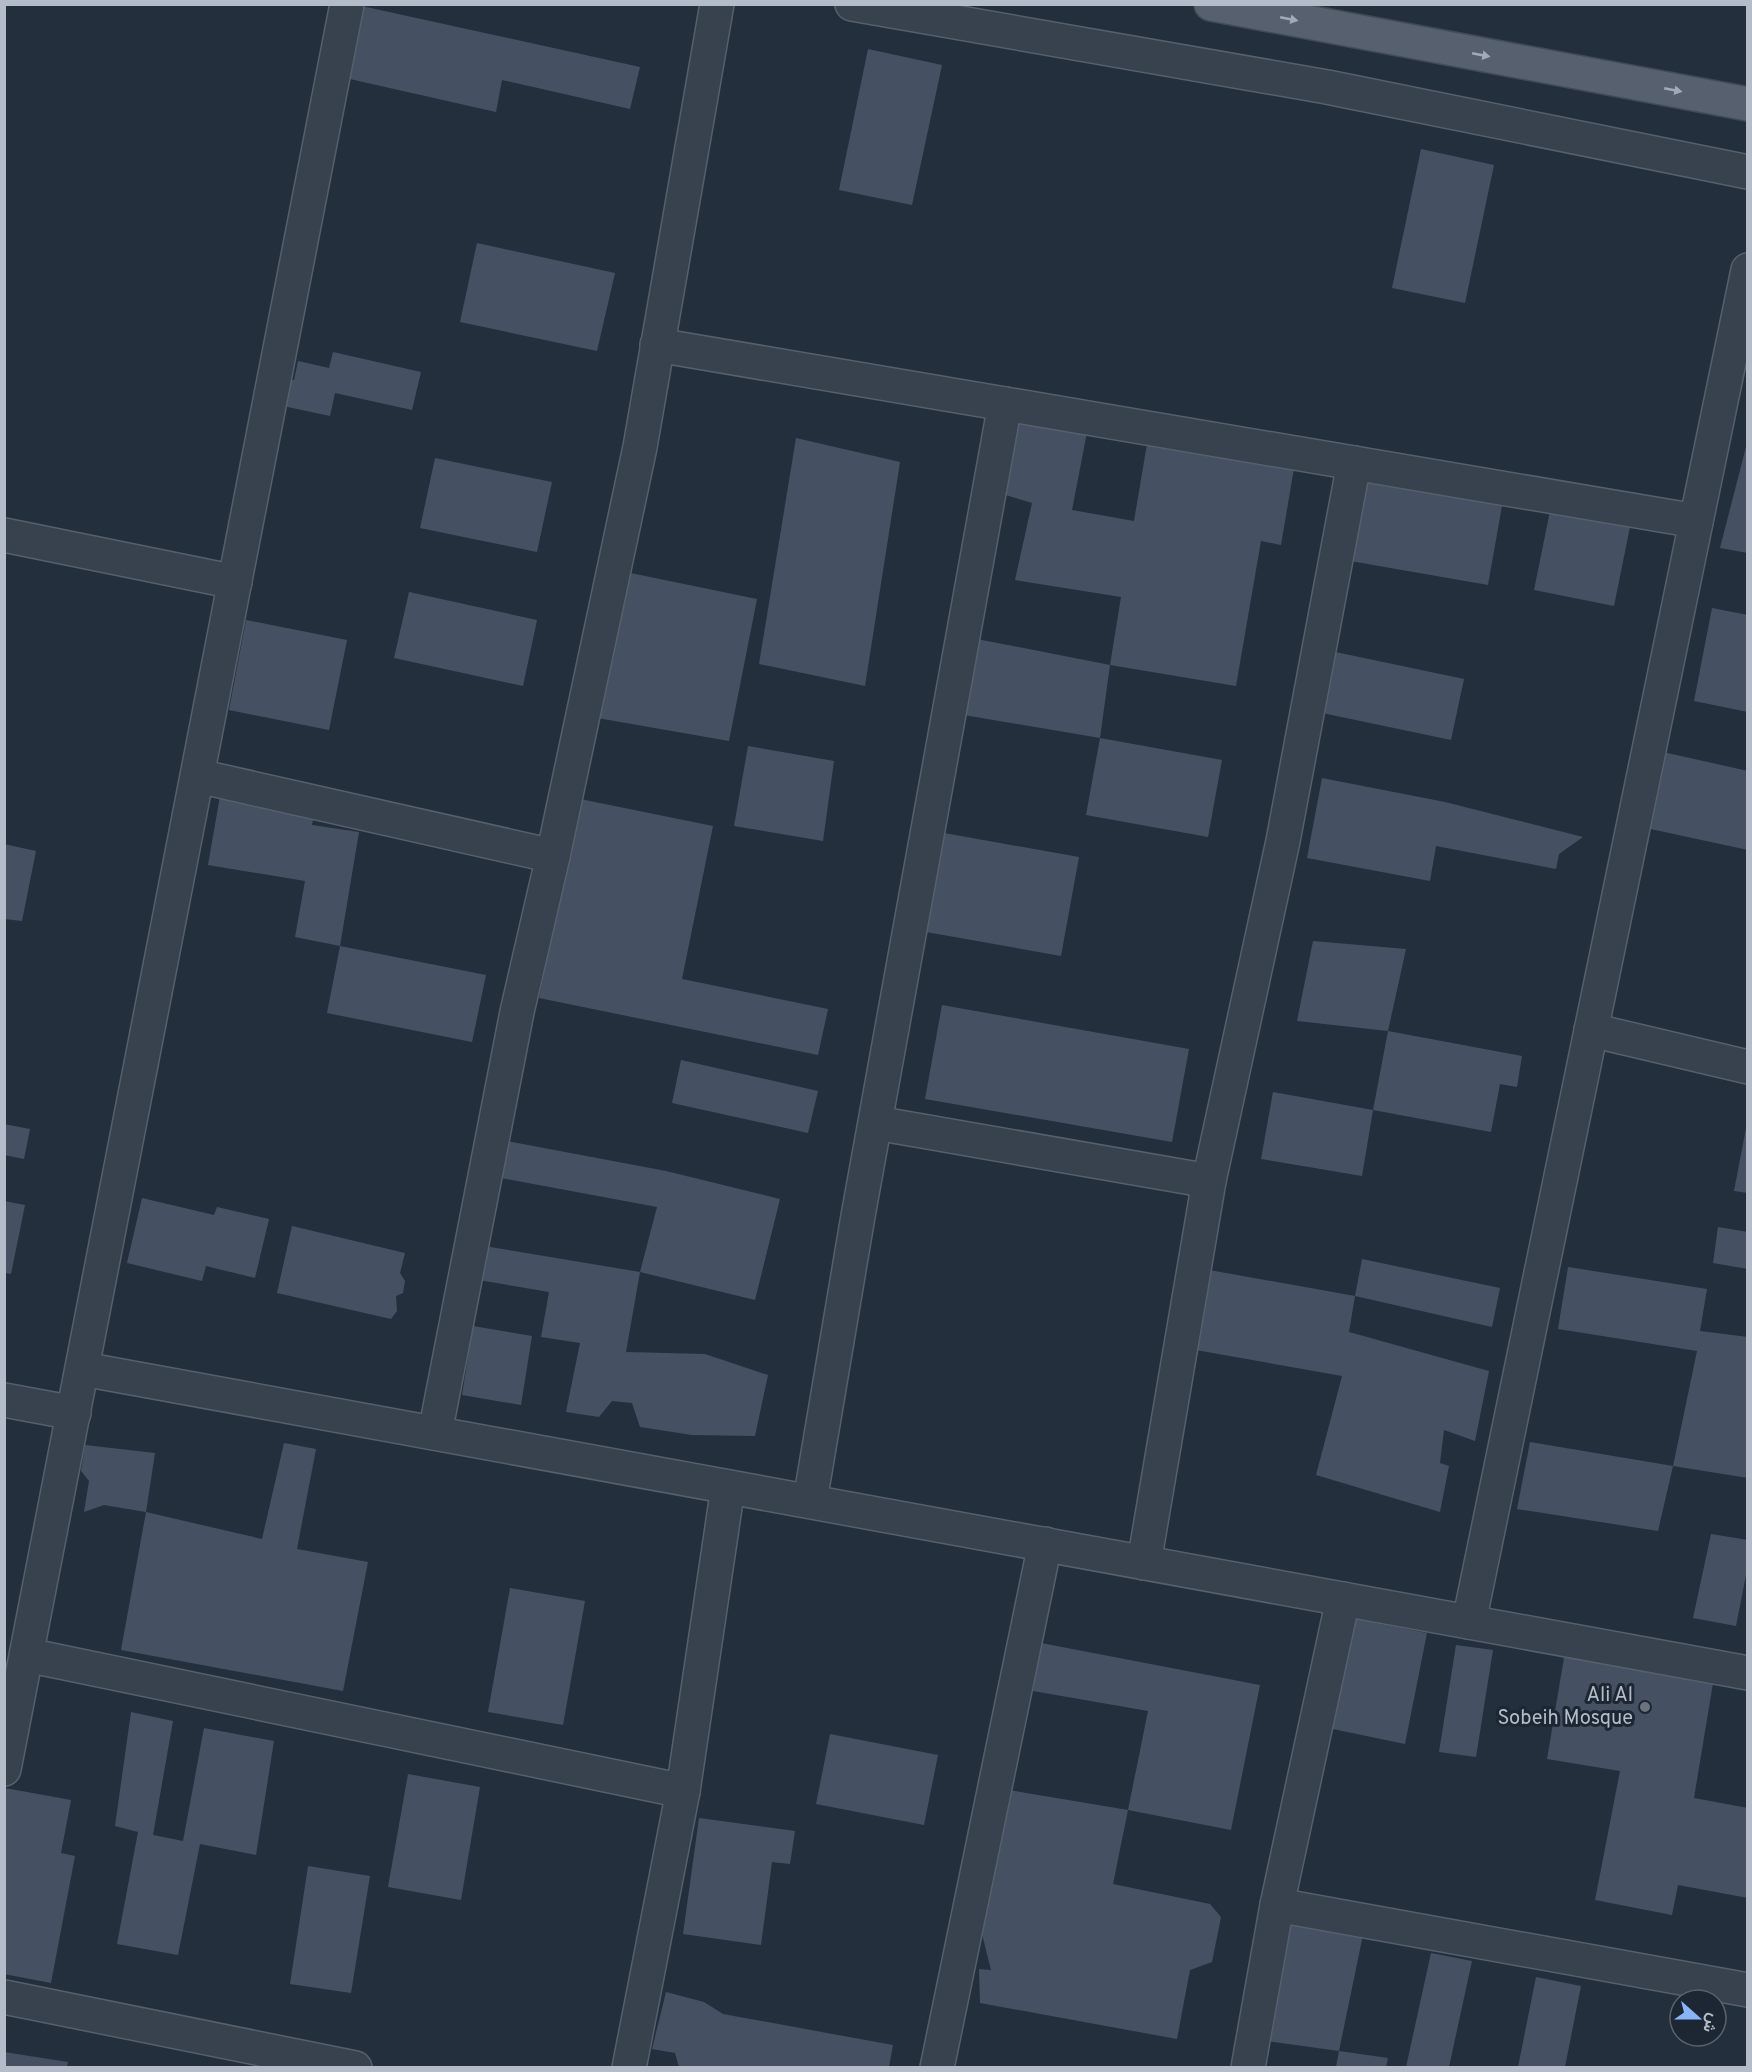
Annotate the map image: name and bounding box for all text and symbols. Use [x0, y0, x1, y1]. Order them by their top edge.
one-way arrow [1280, 15, 1299, 24]
one-way arrow [1472, 51, 1491, 60]
one-way arrow [1663, 86, 1682, 95]
place label: Ali Al Sobeih Mosque [1497, 1683, 1633, 1732]
marker: Ali Al Sobeih Mosque [1638, 1700, 1652, 1714]
north arrow [1668, 1988, 1728, 2048]
text: ش [1697, 2010, 1723, 2035]

